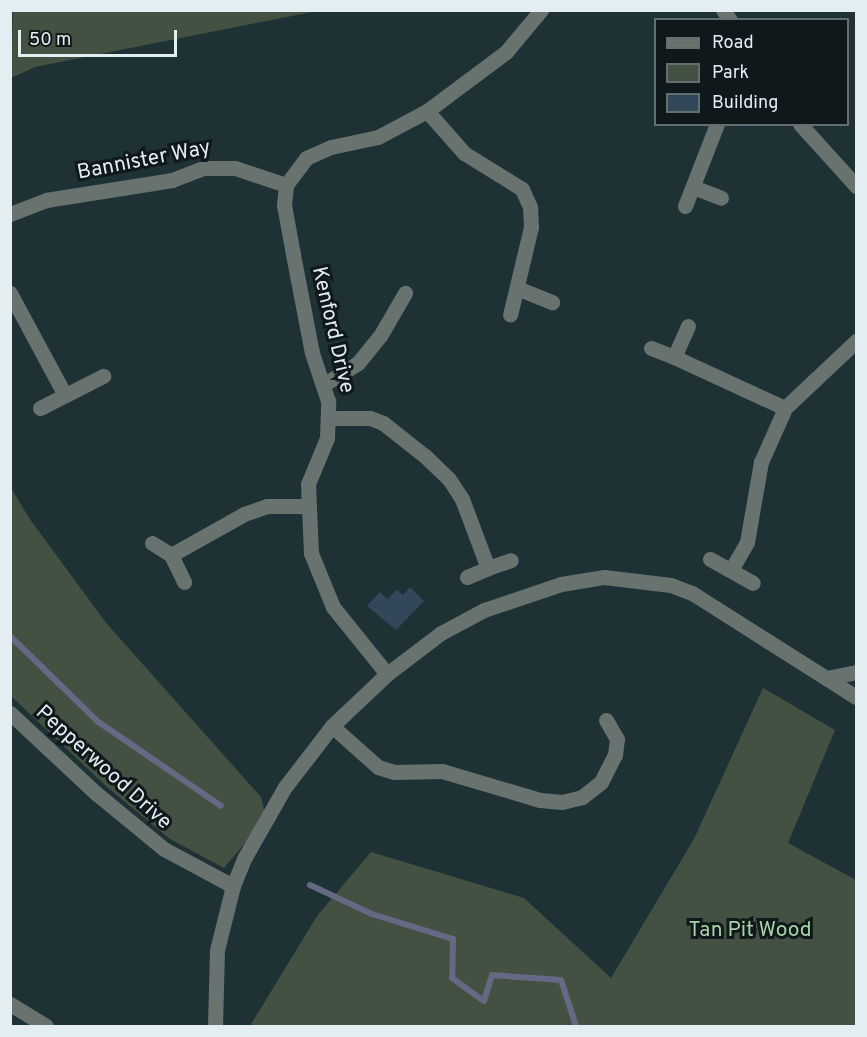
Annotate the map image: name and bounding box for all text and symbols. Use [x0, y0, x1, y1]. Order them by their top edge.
scale bar [21, 18, 180, 56]
legend [654, 18, 849, 126]
text: 50 m [29, 29, 71, 52]
text: Road [712, 32, 754, 55]
text: Park [712, 62, 749, 85]
text: Building [712, 92, 778, 115]
street label: Bannister Way [75, 136, 213, 186]
street label: Kenford Drive [305, 264, 359, 396]
street label: Pepperwood Drive [30, 700, 176, 836]
park label: Tan Pit Wood [688, 918, 812, 944]

